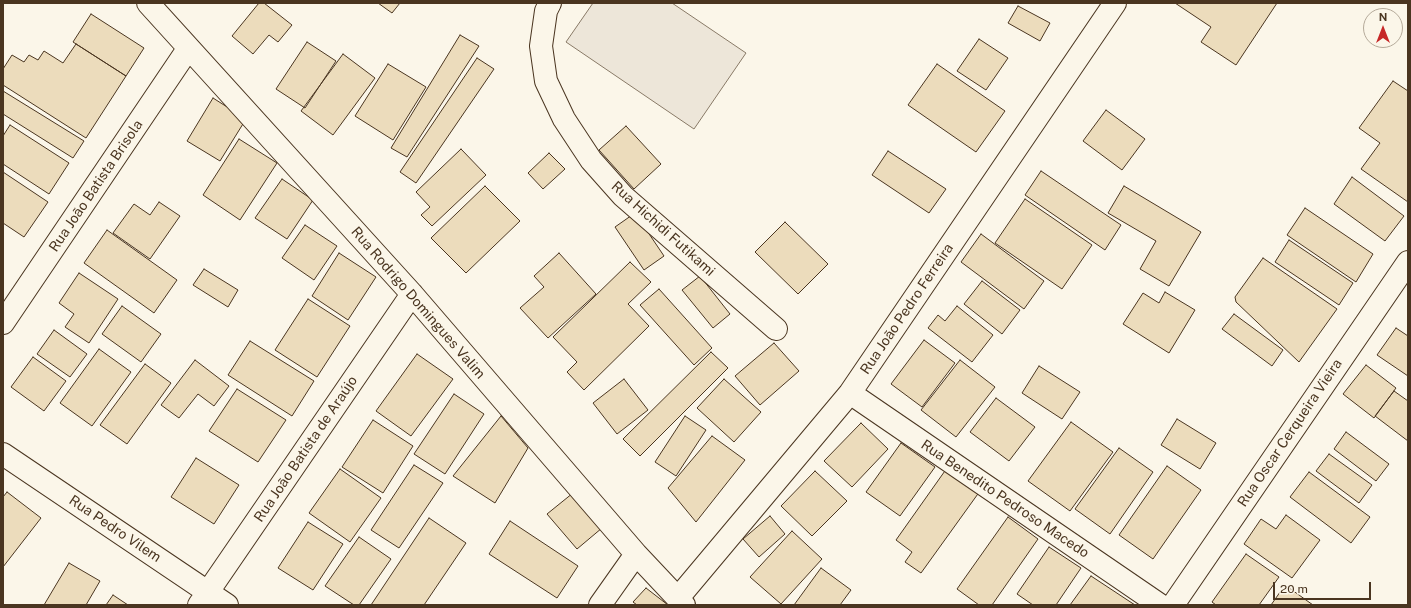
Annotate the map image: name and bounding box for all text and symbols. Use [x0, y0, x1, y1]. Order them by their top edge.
north arrow [1363, 8, 1403, 48]
text: N [1379, 11, 1387, 23]
street label: Rua João Batista Brisola [46, 117, 146, 255]
street label: Rua Hichidi Futikami [608, 178, 718, 280]
street label: Rua Rodrigo Domingues Valim [347, 224, 489, 382]
street label: Rua João Pedro Ferreira [857, 240, 957, 378]
street label: Rua Oscar Cerqueira Vieira [1234, 356, 1346, 510]
street label: Rua João Batista de Araújo [251, 373, 361, 525]
street label: Rua Benedito Pedroso Macedo [918, 436, 1092, 562]
street label: Rua Pedro Vilem [66, 492, 164, 566]
scale bar [1275, 574, 1373, 600]
text: 20 m [1280, 582, 1308, 596]

